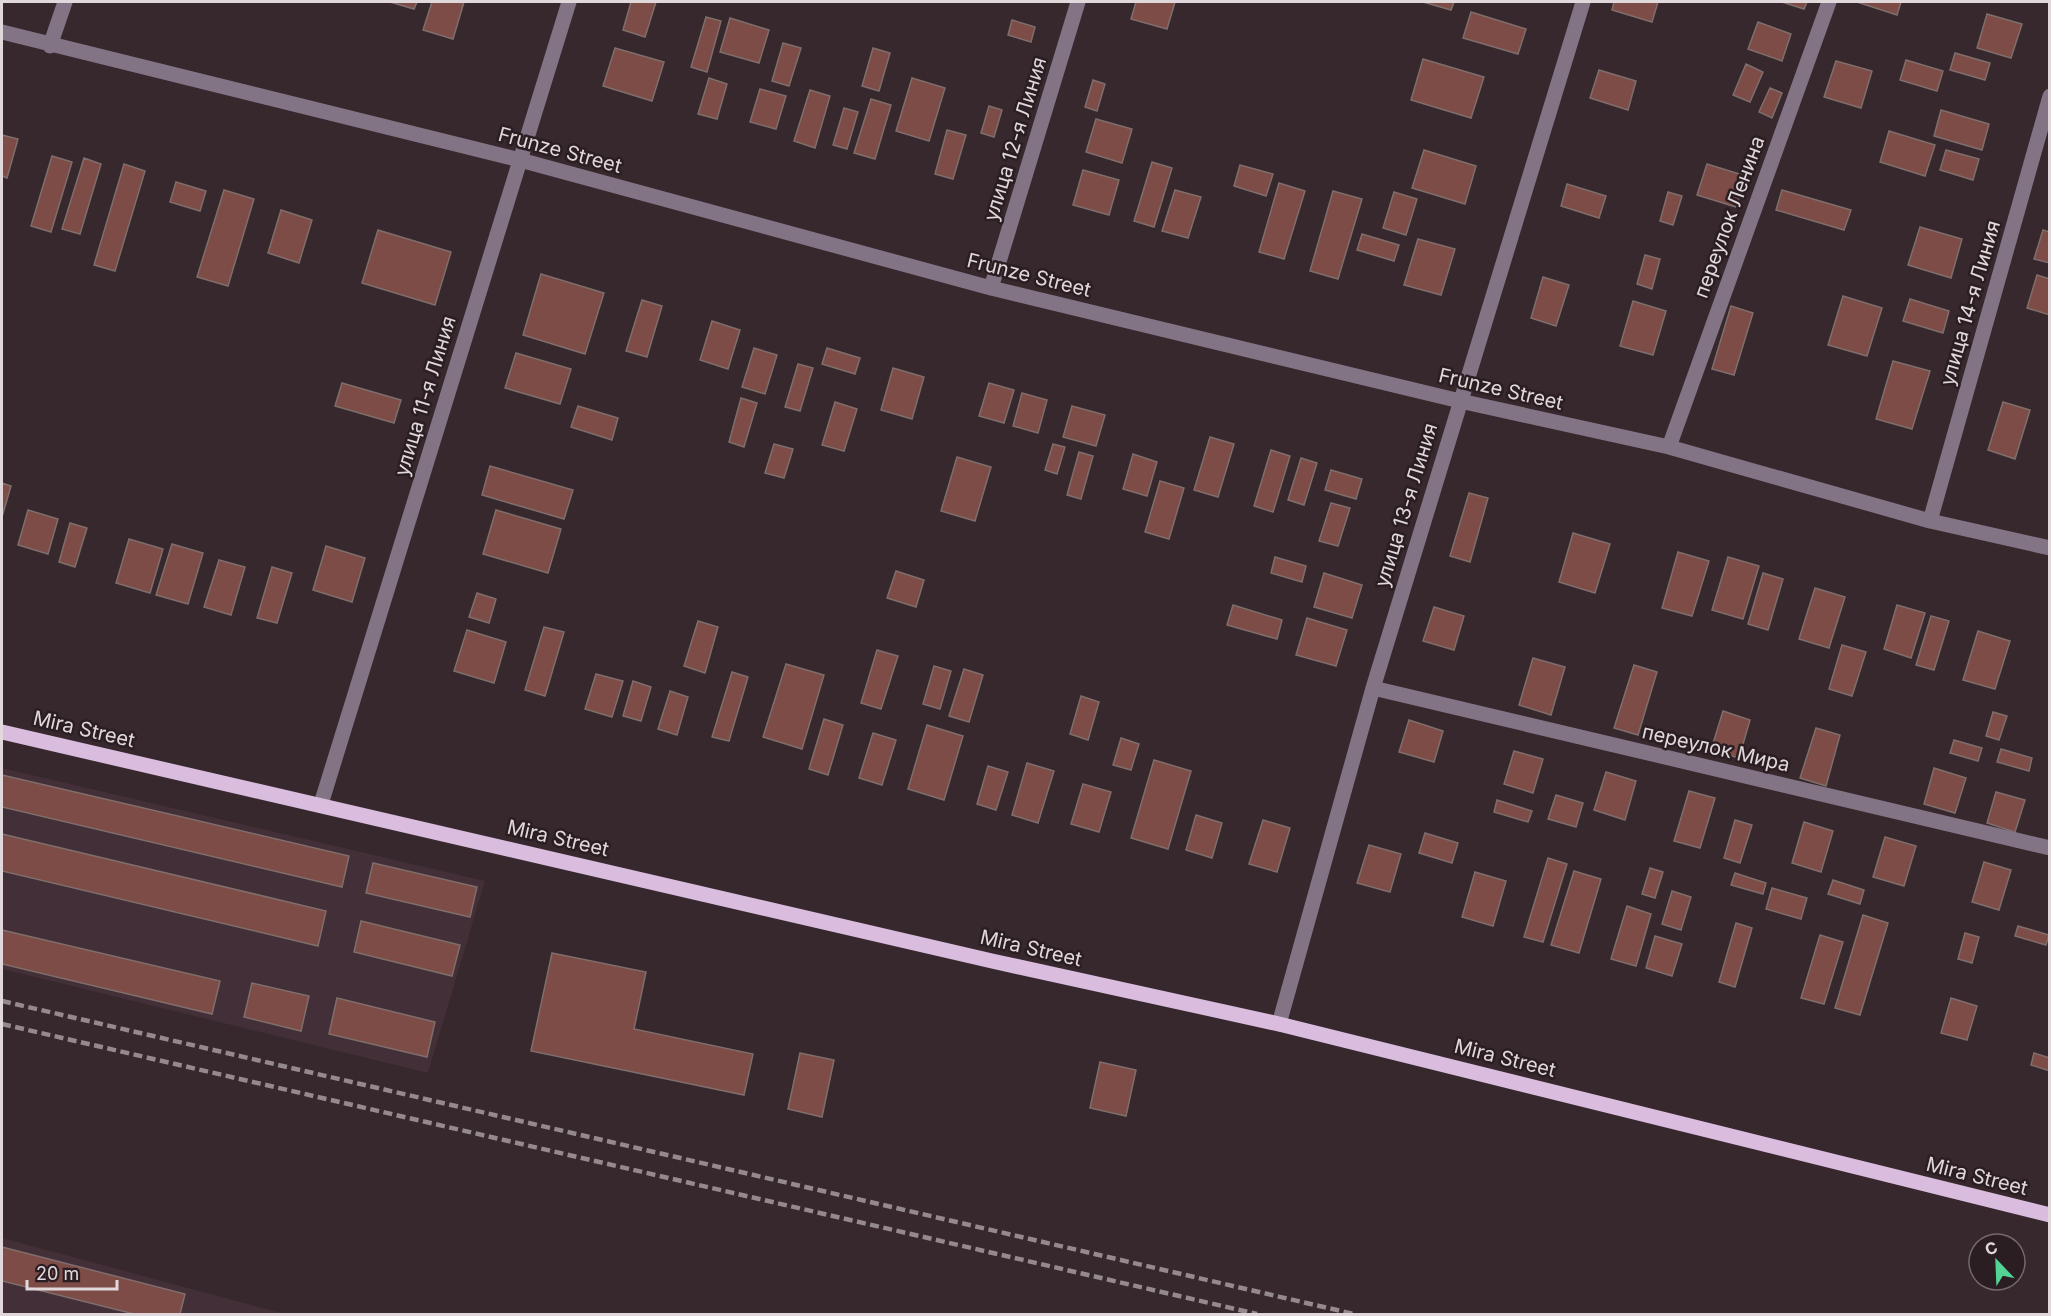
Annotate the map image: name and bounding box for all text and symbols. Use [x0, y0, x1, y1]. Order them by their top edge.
street label: улица 12-я Линия [979, 54, 1051, 224]
street label: Frunze Street [496, 122, 625, 178]
street label: переулок Ленина [1689, 133, 1769, 301]
street label: улица 14-я Линия [1935, 218, 2005, 388]
street label: Frunze Street [965, 248, 1094, 302]
street label: улица 11-я Линия [389, 313, 461, 479]
street label: Frunze Street [1436, 363, 1566, 415]
street label: улица 13-я Линия [1370, 420, 1442, 590]
street label: Mira Street [31, 706, 138, 752]
street label: переулок Мира [1640, 719, 1792, 777]
street label: Mira Street [505, 815, 612, 861]
street label: Mira Street [978, 925, 1085, 971]
street label: Mira Street [1452, 1034, 1559, 1082]
street label: Mira Street [1924, 1152, 2031, 1200]
north arrow [1967, 1232, 2027, 1292]
text: С [1982, 1237, 2001, 1260]
scale bar [27, 1253, 117, 1291]
text: 20 m [36, 1263, 79, 1284]

